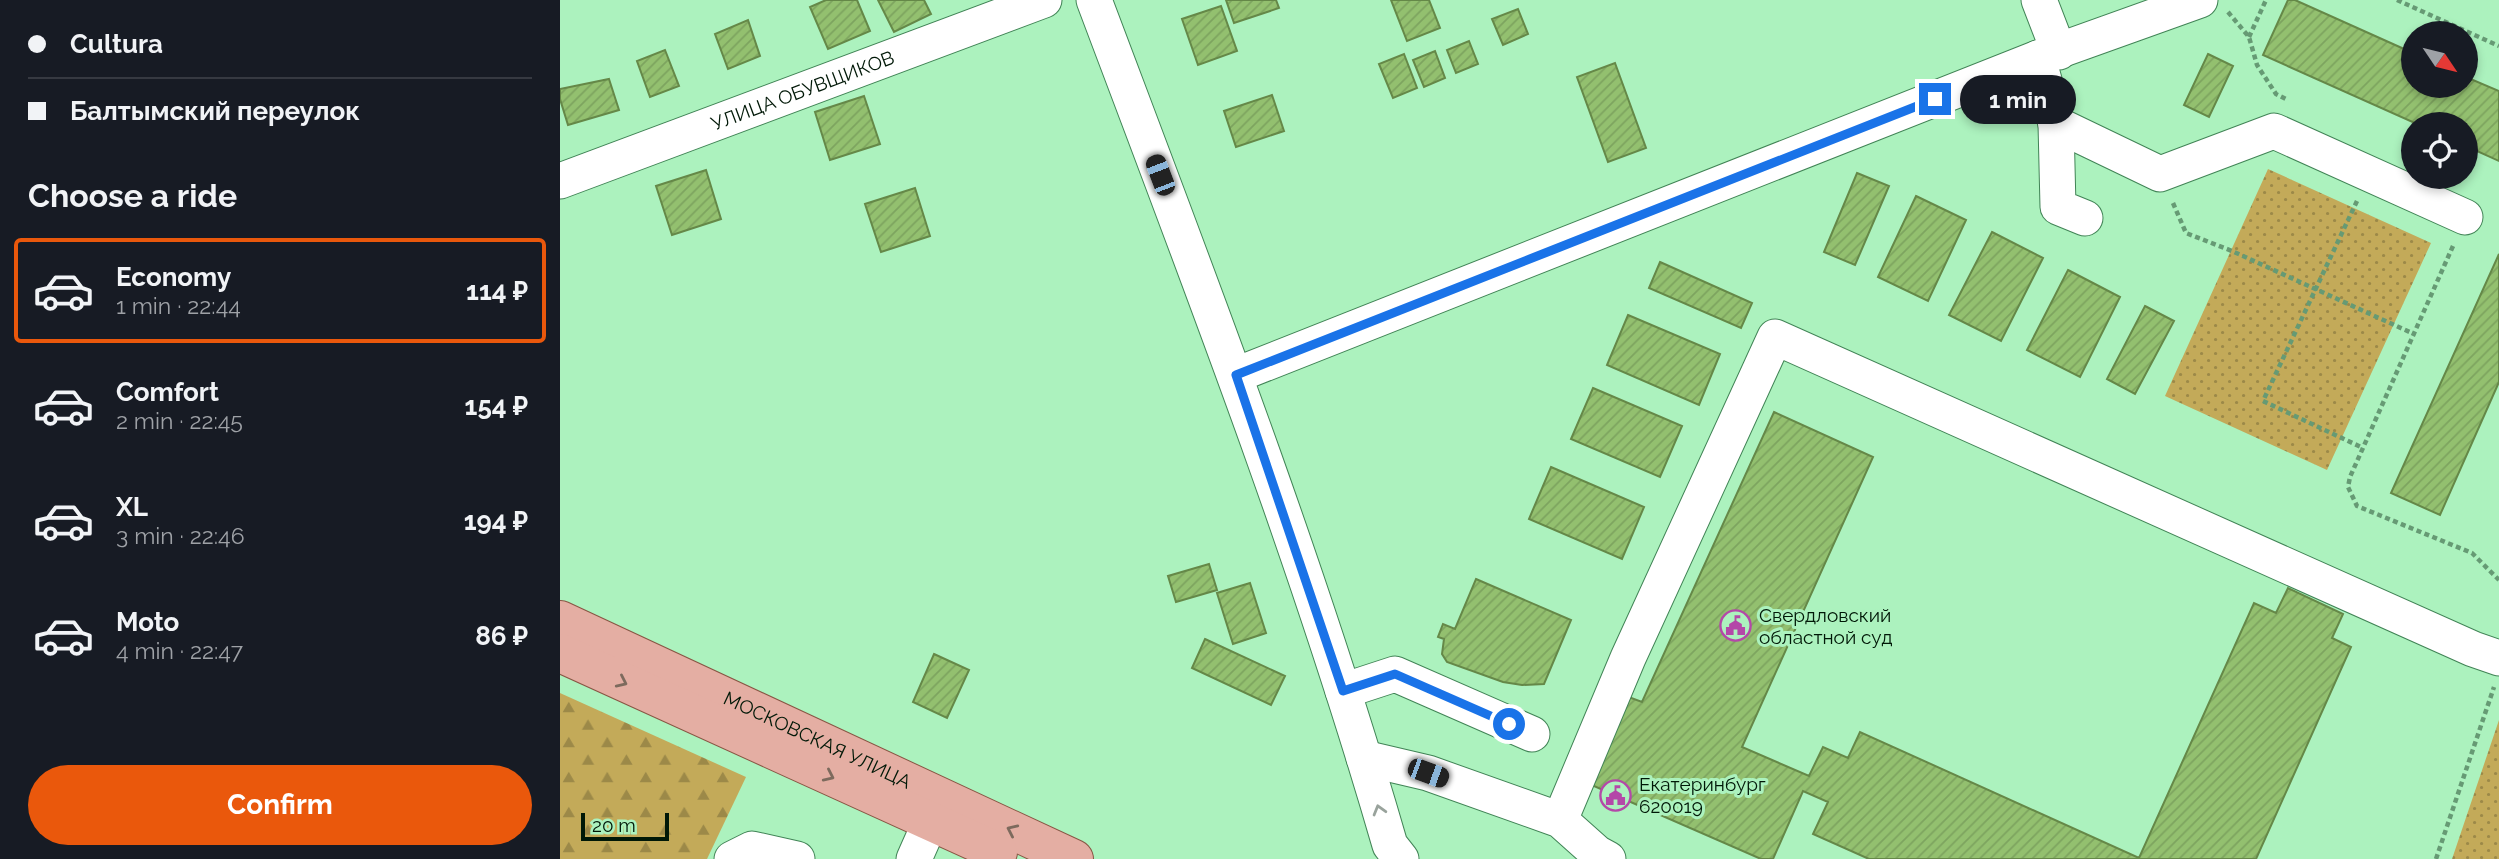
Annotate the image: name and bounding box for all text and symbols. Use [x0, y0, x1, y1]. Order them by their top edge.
north arrow [2401, 21, 2478, 98]
map controls [2401, 21, 2478, 189]
text: Cultura [70, 29, 163, 59]
street label: УЛИЦА ОБУВЩИКОВ [708, 46, 897, 134]
callout: 1 min [1960, 74, 2075, 124]
route end [1919, 83, 1951, 115]
text: 1 min [1989, 86, 2047, 113]
text: Балтымский переулок [70, 96, 360, 126]
button: locate [2401, 112, 2478, 189]
car [1143, 152, 1178, 198]
text: Choose a ride [28, 177, 237, 214]
icon: car [32, 259, 95, 322]
text: Economy [116, 262, 231, 292]
text: 114 ₽ [466, 276, 528, 306]
text: 1 min · 22:44 [116, 292, 241, 319]
icon: car [32, 374, 95, 437]
text: Comfort [116, 377, 219, 407]
text: 154 ₽ [465, 391, 528, 421]
text: 2 min · 22:45 [116, 407, 243, 434]
icon: car [32, 489, 95, 552]
text: XL [116, 492, 148, 522]
text: 194 ₽ [464, 506, 528, 536]
text: 3 min · 22:46 [116, 522, 245, 549]
icon: car [32, 604, 95, 667]
place label: Свердловский областной суд [1759, 604, 1893, 648]
text: Moto [116, 607, 179, 637]
public building icon: Свердловский областной суд [1719, 609, 1753, 643]
text: 86 ₽ [475, 621, 528, 651]
text: 4 min · 22:47 [116, 637, 243, 664]
one-way arrow [615, 674, 627, 688]
street label: МОСКОВСКАЯ УЛИЦА [720, 687, 915, 793]
route start [1493, 708, 1525, 740]
car [1405, 756, 1452, 790]
button: Confirm [28, 765, 532, 845]
one-way arrow [822, 768, 834, 782]
place label: Екатеринбург 620019 [1639, 773, 1766, 817]
public building icon: Екатеринбург 620019 [1599, 778, 1633, 812]
one-way arrow [1373, 804, 1388, 816]
scale bar [581, 810, 668, 842]
text: 20 m [592, 814, 636, 836]
one-way arrow [1007, 824, 1019, 838]

